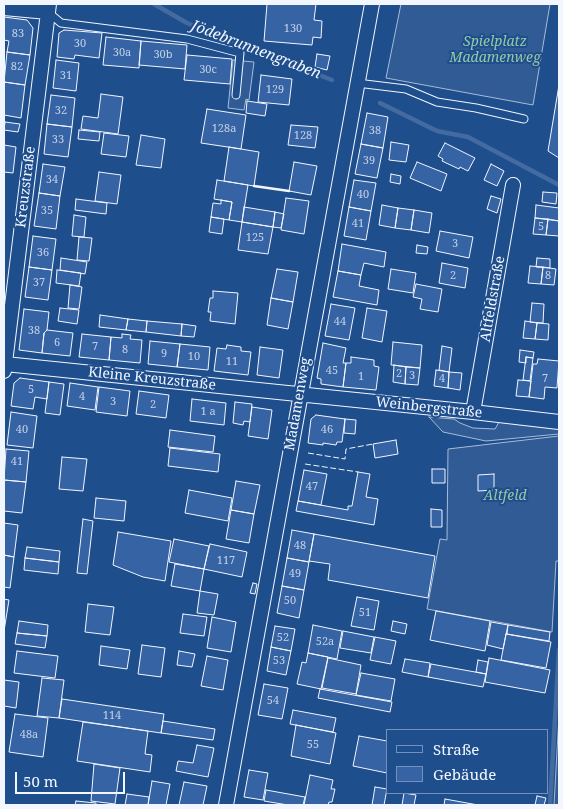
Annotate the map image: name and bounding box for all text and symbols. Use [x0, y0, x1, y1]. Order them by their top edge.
water label: Jödebrunnengraben [189, 17, 323, 83]
house number: 130 [284, 22, 302, 36]
house number: 83 [12, 27, 24, 41]
park label: Spielplatz Madamenweg [449, 34, 541, 66]
house number: 30 [74, 37, 86, 51]
house number: 30a [113, 46, 131, 60]
house number: 30b [153, 48, 173, 62]
house number: 82 [11, 60, 23, 74]
house number: 30c [199, 63, 217, 77]
house number: 31 [60, 69, 72, 83]
house number: 129 [266, 83, 284, 97]
house number: 32 [55, 104, 67, 118]
house number: 128a [212, 122, 236, 136]
house number: 38 [369, 124, 381, 138]
house number: 128 [294, 129, 312, 143]
house number: 33 [52, 133, 64, 147]
street label: Kreuzstraße [13, 145, 39, 229]
house number: 39 [363, 154, 375, 168]
house number: 34 [46, 173, 58, 187]
house number: 40 [357, 188, 369, 202]
house number: 35 [41, 204, 53, 218]
house number: 41 [352, 217, 364, 231]
house number: 5 [538, 220, 544, 234]
house number: 125 [246, 231, 264, 245]
house number: 3 [452, 237, 458, 251]
house number: 36 [37, 246, 49, 260]
street label: Altfeldstraße [477, 255, 509, 343]
house number: 2 [450, 269, 456, 283]
house number: 8 [545, 269, 551, 283]
house number: 37 [33, 276, 45, 290]
house number: 44 [334, 315, 346, 329]
house number: 38 [28, 324, 40, 338]
house number: 6 [54, 336, 60, 350]
house number: 7 [92, 340, 98, 354]
house number: 8 [122, 343, 128, 357]
house number: 9 [161, 347, 167, 361]
house number: 10 [188, 350, 200, 364]
house number: 11 [226, 355, 238, 369]
street label: Madamenweg [282, 356, 314, 452]
street label: Kleine Kreuzstraße [87, 364, 217, 394]
house number: 45 [326, 364, 338, 378]
house number: 2 [396, 367, 402, 381]
house number: 3 [409, 369, 415, 383]
house number: 1 [358, 370, 364, 384]
house number: 4 [439, 372, 445, 386]
house number: 7 [542, 372, 548, 386]
house number: 5 [28, 383, 34, 397]
house number: 4 [79, 390, 85, 404]
street label: Weinbergstraße [375, 394, 483, 422]
house number: 3 [110, 395, 116, 409]
house number: 2 [150, 398, 156, 412]
house number: 1 a [200, 405, 216, 419]
house number: 40 [16, 423, 28, 437]
house number: 46 [321, 423, 333, 437]
house number: 41 [11, 455, 23, 469]
house number: 47 [306, 480, 318, 494]
park label: Altfeld [484, 488, 526, 504]
house number: 48 [294, 539, 306, 553]
house number: 117 [217, 554, 235, 568]
house number: 49 [289, 567, 301, 581]
house number: 50 [284, 594, 296, 608]
house number: 51 [359, 606, 371, 620]
house number: 52 [277, 631, 289, 645]
house number: 52a [316, 635, 334, 649]
house number: 53 [273, 654, 285, 668]
house number: 54 [267, 694, 279, 708]
house number: 114 [103, 709, 121, 723]
house number: 48a [20, 728, 38, 742]
legend [386, 729, 548, 794]
house number: 55 [307, 738, 319, 752]
text: Straße [433, 739, 479, 759]
scale bar [18, 762, 128, 794]
text: Gebäude [433, 764, 496, 784]
text: 50 m [23, 771, 58, 791]

